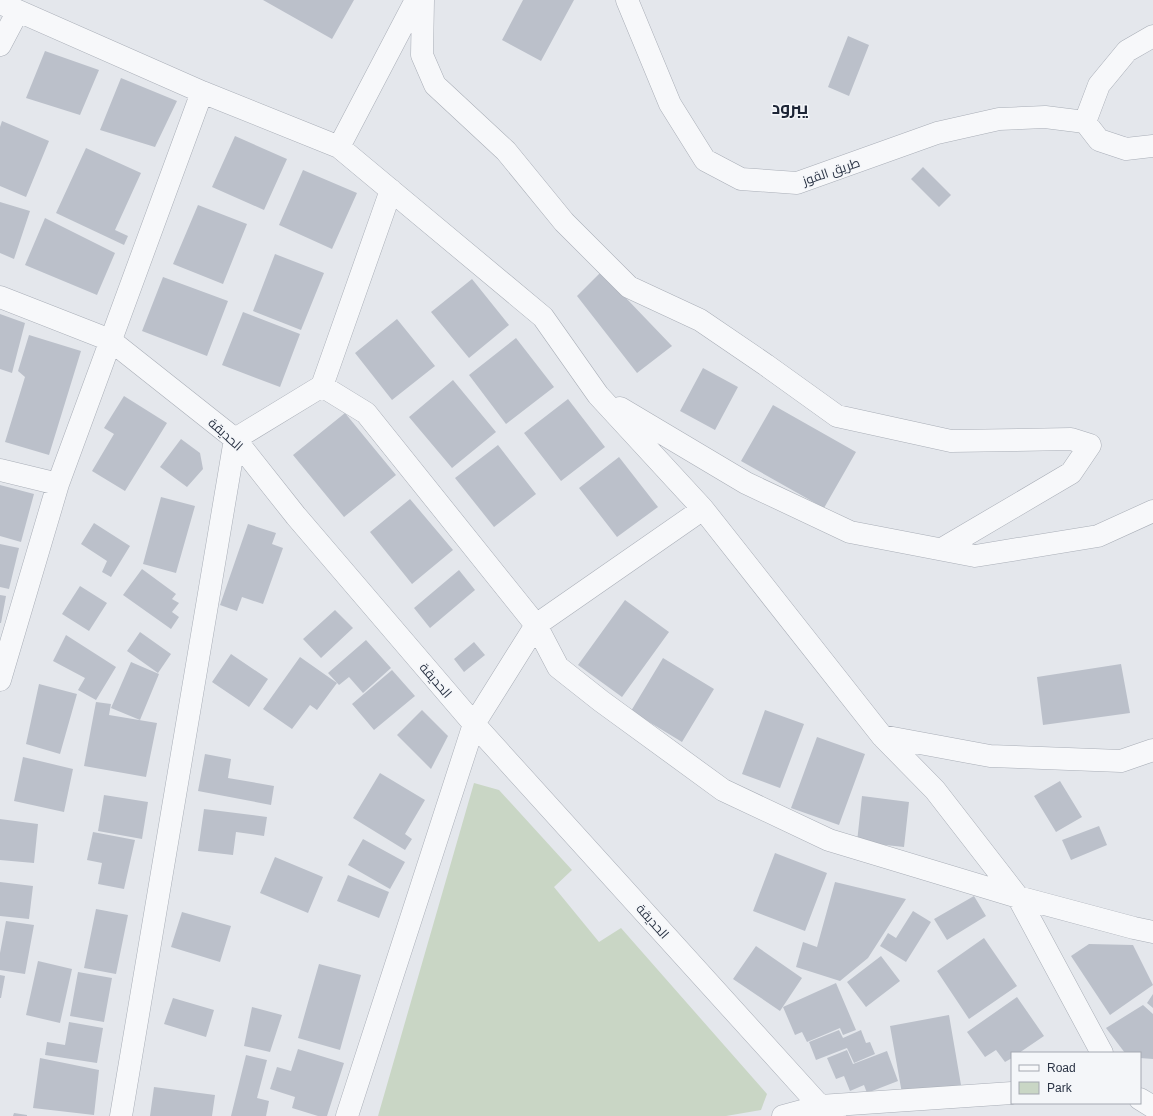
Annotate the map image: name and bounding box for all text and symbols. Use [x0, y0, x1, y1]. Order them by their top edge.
district label: يبرود [772, 99, 808, 118]
street label: طريق القوز [800, 155, 862, 189]
street label: الحديقة [205, 415, 246, 454]
street label: الحديقة [416, 660, 455, 701]
street label: الحديقة [633, 901, 672, 942]
legend [1011, 1052, 1141, 1104]
text: Road [1047, 1061, 1076, 1075]
text: Park [1047, 1081, 1073, 1095]

